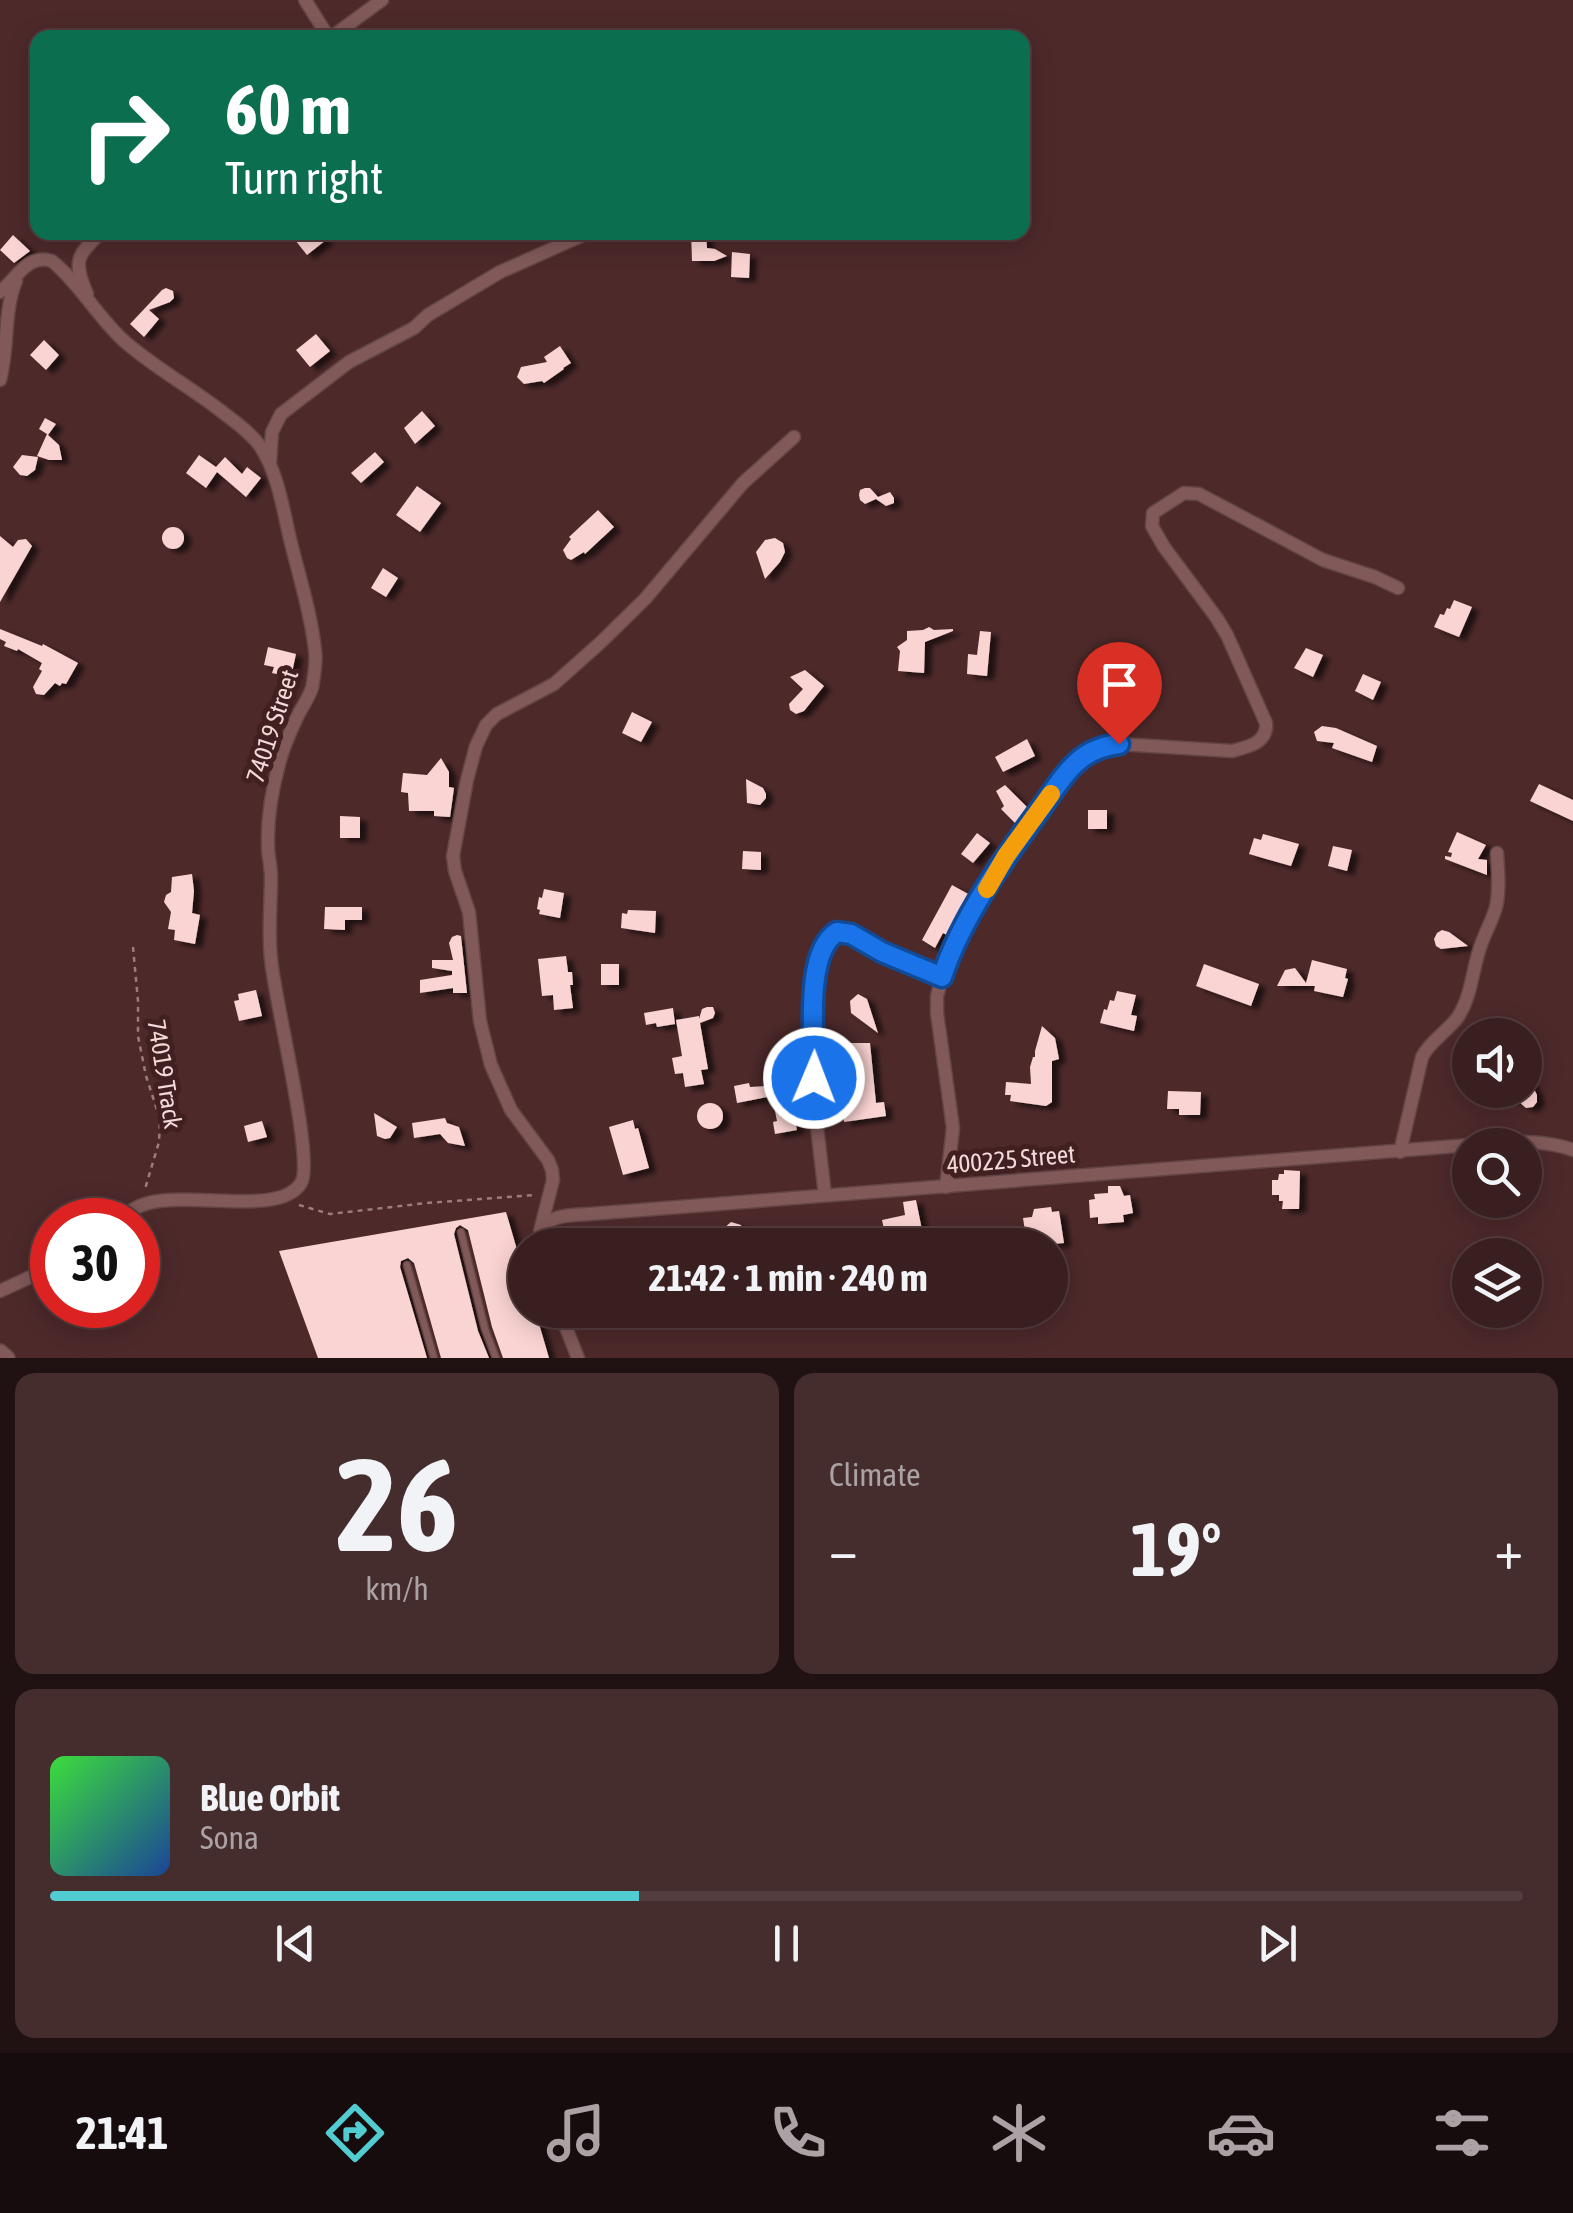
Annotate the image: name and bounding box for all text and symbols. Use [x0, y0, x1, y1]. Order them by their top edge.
text: 60 m [225, 69, 351, 149]
icon: right [60, 70, 190, 200]
text: Turn right [225, 152, 383, 204]
pin [1077, 642, 1162, 745]
icon: arrive [1092, 657, 1147, 712]
street label: 74019 Street [241, 666, 303, 786]
street label: 74019 Track [143, 1017, 187, 1131]
map controls [1452, 1018, 1542, 1328]
button: sound [1452, 1018, 1542, 1108]
position arrow [762, 1026, 866, 1130]
button: search [1452, 1128, 1542, 1218]
street label: 400225 Street [946, 1139, 1076, 1179]
speed limit sign: 30 [30, 1198, 160, 1328]
button: layers [1452, 1238, 1542, 1328]
text: 21:42 · 1 min · 240 m [648, 1256, 928, 1299]
text: 26 [336, 1430, 458, 1579]
text: Climate [829, 1456, 921, 1493]
text: 19° [1130, 1506, 1222, 1592]
text: − [829, 1518, 858, 1581]
text: + [1494, 1518, 1523, 1581]
text: km/h [365, 1570, 429, 1607]
text: Blue Orbit [200, 1776, 340, 1819]
text: Sona [200, 1819, 259, 1856]
icon: previous [268, 1916, 323, 1971]
icon: pause [759, 1916, 814, 1971]
icon: next [1250, 1916, 1305, 1971]
icon: directions [320, 2098, 390, 2168]
icon: music [541, 2098, 611, 2168]
icon: phone [763, 2098, 833, 2168]
icon: climate [984, 2098, 1054, 2168]
icon: car [1206, 2098, 1276, 2168]
icon: filters [1427, 2098, 1497, 2168]
text: 21:41 [76, 2107, 168, 2159]

